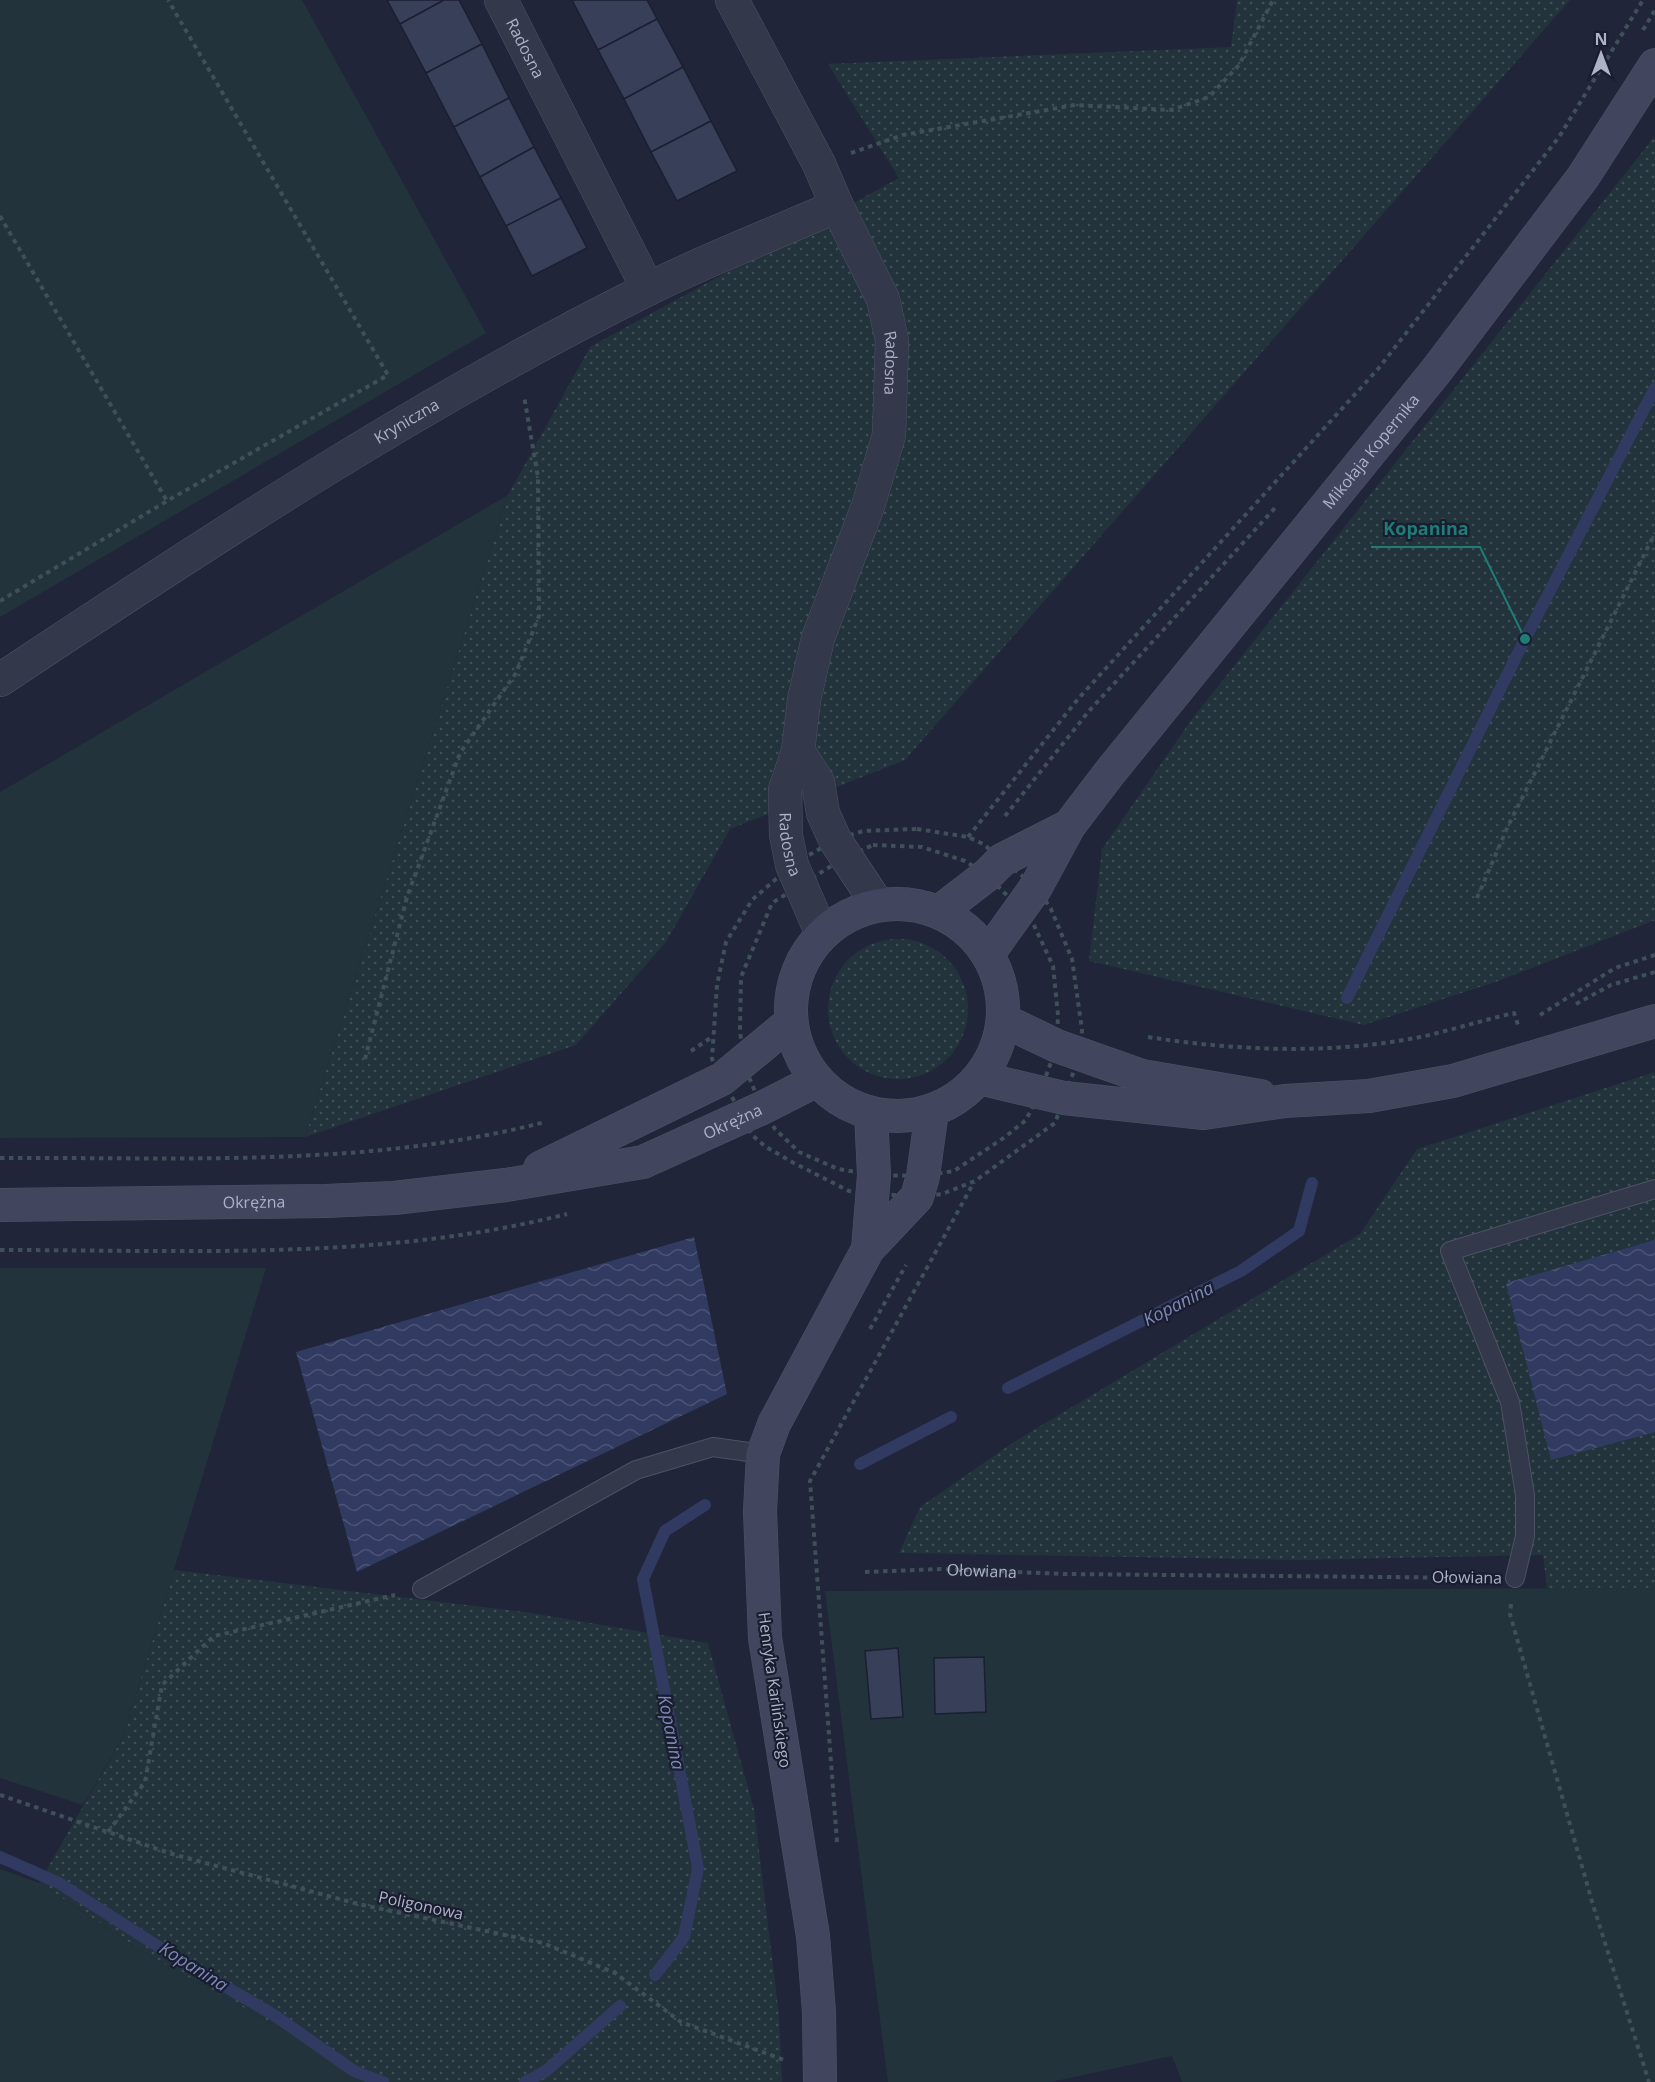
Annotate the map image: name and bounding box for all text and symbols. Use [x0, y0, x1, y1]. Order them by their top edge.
street label: Radosna [501, 14, 550, 82]
north arrow [1571, 24, 1631, 84]
text: N [1594, 28, 1608, 50]
street label: Radosna [879, 329, 903, 396]
street label: Mikołaja Kopernika [1317, 389, 1424, 513]
street label: Kryniczna [370, 393, 443, 449]
callout: Kopanina [1371, 511, 1480, 547]
text: Kopanina [1383, 516, 1469, 540]
street label: Radosna [774, 812, 807, 880]
street label: Okrężna [699, 1098, 766, 1144]
street label: Okrężna [223, 1190, 285, 1213]
water label: Kopanina [1139, 1275, 1217, 1331]
street label: Ołowiana [946, 1558, 1017, 1583]
street label: Ołowiana [1432, 1565, 1502, 1589]
street label: Henryka Karlińskiego [753, 1611, 797, 1769]
water label: Kopanina [653, 1692, 691, 1772]
street label: Poligonowa [376, 1885, 466, 1925]
water label: Kopanina [155, 1936, 233, 1996]

